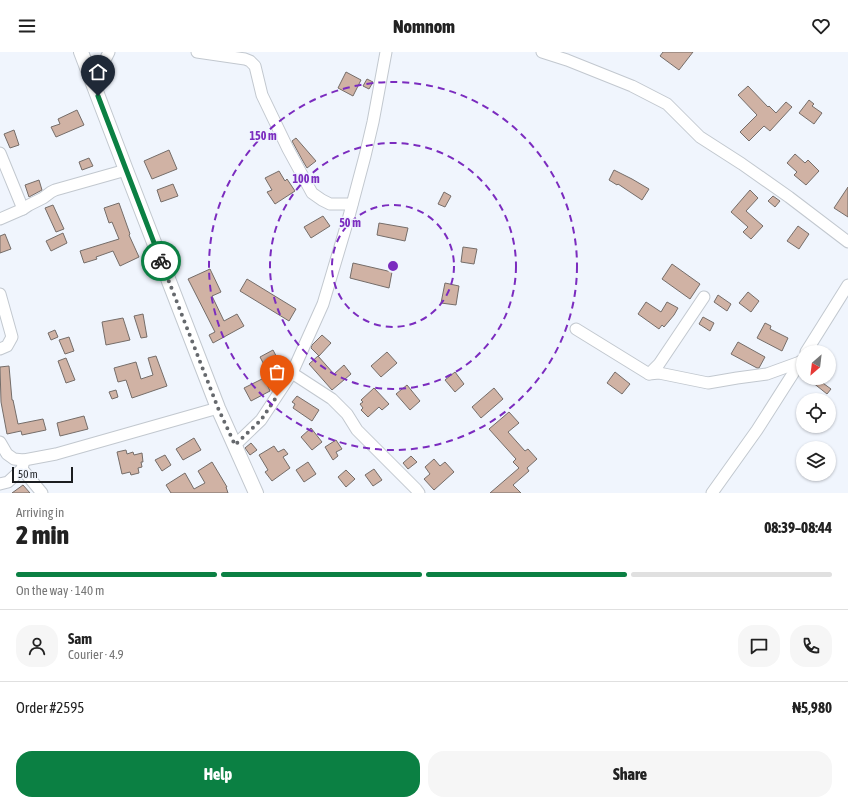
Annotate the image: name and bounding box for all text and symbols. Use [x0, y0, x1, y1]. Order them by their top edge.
icon: menu [16, 15, 38, 37]
icon: heart [810, 15, 832, 37]
text: Nomnom [393, 16, 455, 37]
pin [81, 55, 115, 96]
icon: home [87, 61, 109, 83]
text: 150 m [249, 129, 277, 143]
text: 100 m [292, 172, 320, 186]
text: 50 m [339, 216, 361, 230]
courier [141, 241, 181, 281]
icon: bike [150, 250, 172, 272]
centre of rings [386, 259, 400, 273]
north arrow [796, 345, 836, 385]
map controls [796, 345, 836, 481]
pin [260, 355, 294, 396]
icon: bag [266, 361, 288, 383]
button: locate [796, 393, 836, 433]
button: layers [796, 441, 836, 481]
scale bar [12, 465, 73, 484]
text: 50 m [18, 468, 38, 480]
text: Arriving in [16, 505, 64, 520]
text: 08:39–08:44 [764, 519, 832, 536]
text: 2 min [16, 520, 69, 550]
text: On the way · 140 m [16, 583, 104, 598]
button: person [16, 625, 58, 667]
button: chat [738, 625, 780, 667]
button: phone [790, 625, 832, 667]
text: Sam [68, 630, 92, 647]
text: Courier · 4.9 [68, 647, 124, 662]
text: Order #2595 [16, 699, 84, 716]
text: ₦5,980 [792, 699, 832, 716]
button: Help [16, 751, 420, 797]
button: Share [428, 751, 832, 797]

